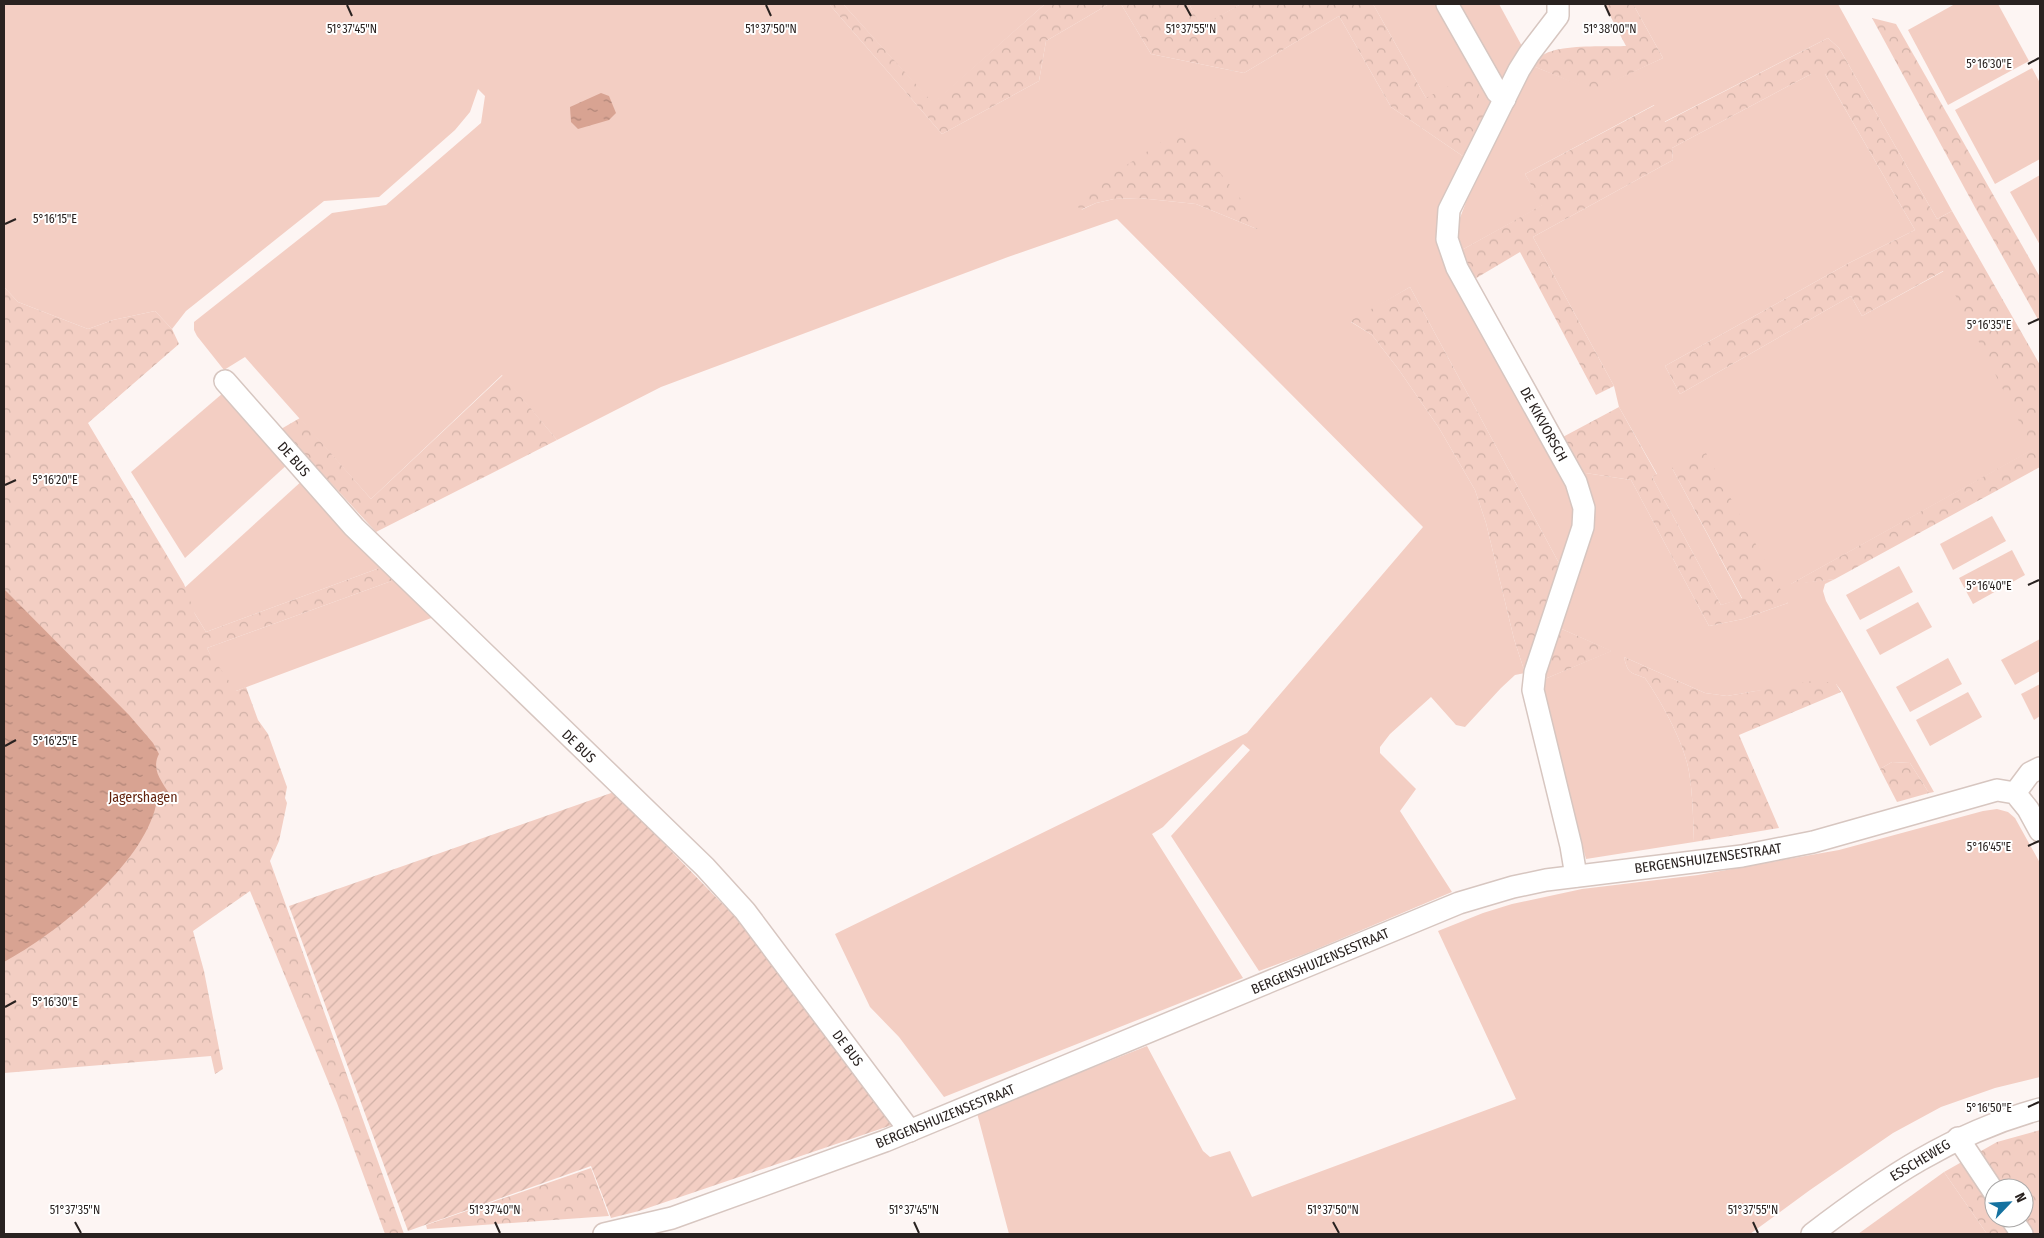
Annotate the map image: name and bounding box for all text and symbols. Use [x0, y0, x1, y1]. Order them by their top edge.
text: 51°37'45"N [327, 22, 377, 36]
text: 51°37'50"N [745, 22, 797, 36]
text: 51°37'55"N [1166, 22, 1216, 36]
text: 51°38'00"N [1584, 22, 1636, 36]
text: 5°16'30"E [1966, 57, 2012, 71]
text: 5°16'15"E [33, 212, 77, 226]
text: 5°16'35"E [1967, 318, 2012, 332]
street label: DE KIKVORSCH [1516, 384, 1571, 464]
street label: DE BUS [274, 438, 313, 480]
text: 5°16'20"E [32, 473, 78, 487]
text: 5°16'40"E [1966, 579, 2012, 593]
street label: DE BUS [558, 726, 599, 767]
text: 5°16'25"E [33, 734, 78, 748]
park label: Jagershagen [108, 789, 178, 806]
street label: BERGENSHUIZENSESTRAAT [1633, 840, 1783, 877]
text: 5°16'45"E [1967, 840, 2012, 854]
street label: BERGENSHUIZENSESTRAAT [1249, 924, 1392, 998]
text: 5°16'30"E [32, 995, 78, 1009]
street label: DE BUS [829, 1027, 867, 1070]
street label: BERGENSHUIZENSESTRAAT [873, 1081, 1018, 1152]
text: 5°16'50"E [1966, 1101, 2012, 1115]
street label: ESSCHEWEG [1887, 1136, 1953, 1185]
north arrow [1984, 1178, 2034, 1228]
text: N [2011, 1190, 2030, 1205]
text: 51°37'35"N [50, 1203, 100, 1217]
text: 51°37'40"N [469, 1203, 521, 1217]
text: 51°37'45"N [889, 1203, 939, 1217]
text: 51°37'50"N [1307, 1203, 1359, 1217]
text: 51°37'55"N [1728, 1203, 1778, 1217]

